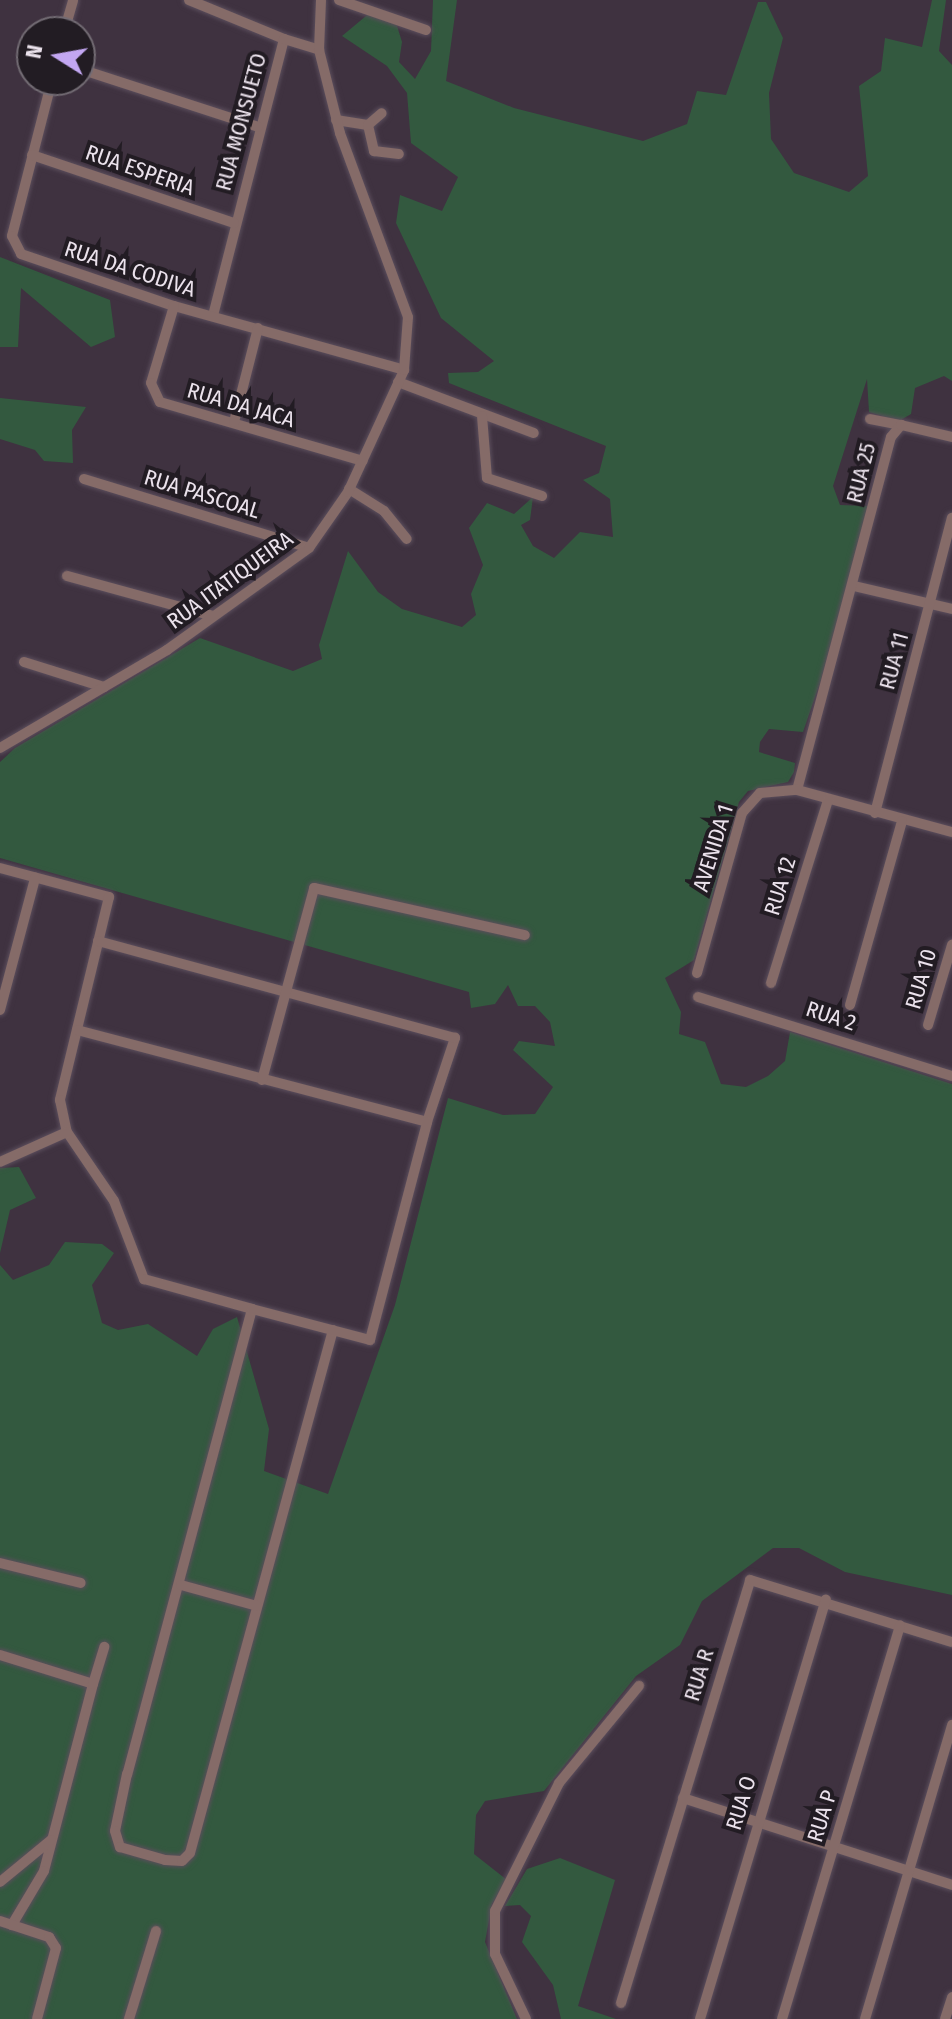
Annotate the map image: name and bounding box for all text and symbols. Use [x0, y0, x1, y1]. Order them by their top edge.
north arrow [16, 16, 96, 96]
text: N [19, 43, 48, 61]
street label: RUA MONSUETO [210, 50, 272, 194]
street label: RUA ESPERIA [82, 139, 198, 201]
street label: RUA DA CODIVA [61, 235, 199, 303]
street label: RUA DA JACA [184, 377, 298, 433]
street label: RUA 25 [841, 440, 881, 506]
street label: RUA PASCOAL [141, 464, 263, 524]
street label: RUA ITATIQUEIRA [162, 526, 298, 634]
street label: RUA 11 [874, 630, 914, 692]
street label: AVENIDA 1 [687, 801, 739, 895]
street label: RUA 12 [759, 854, 801, 918]
street label: RUA 10 [900, 946, 942, 1012]
street label: RUA 2 [803, 996, 859, 1036]
street label: RUA R [679, 1646, 719, 1704]
street label: RUA O [720, 1773, 762, 1833]
street label: RUA P [802, 1787, 842, 1845]

